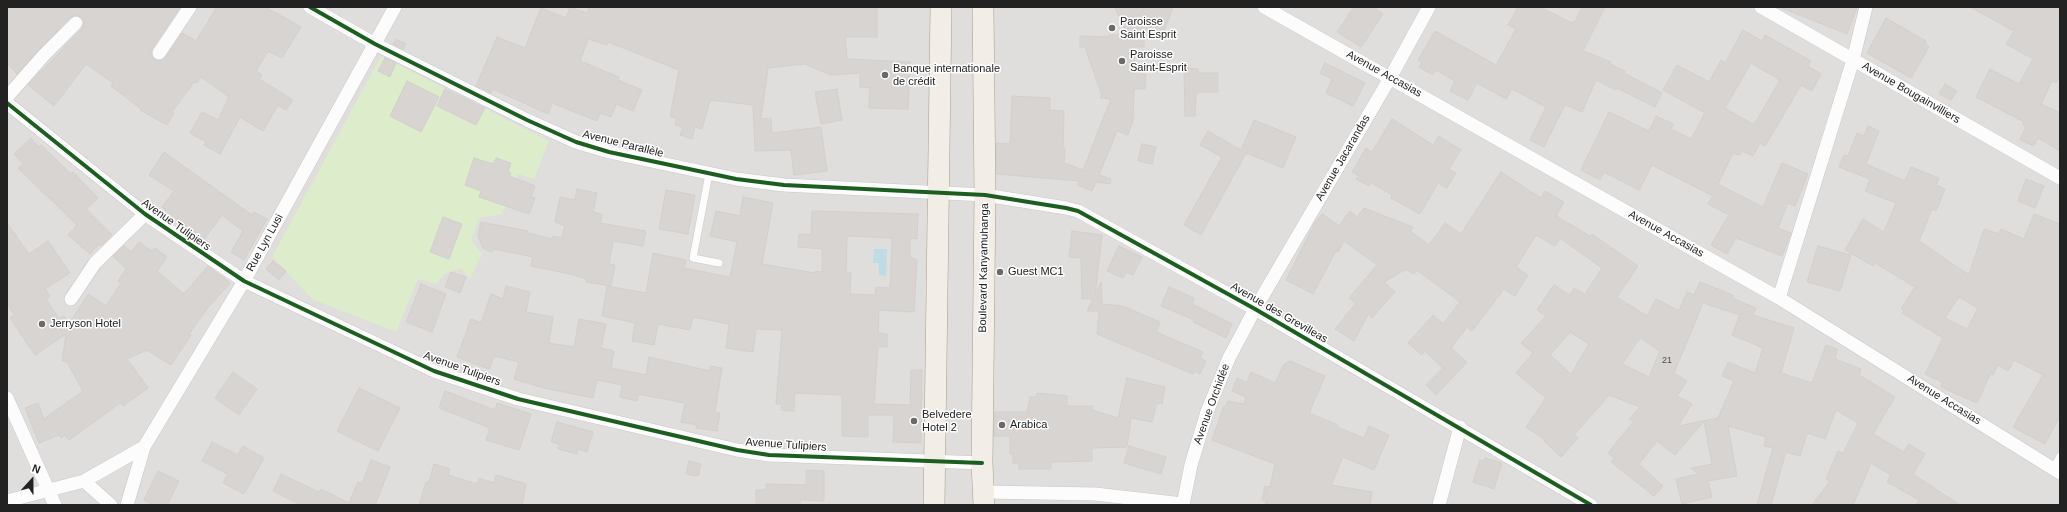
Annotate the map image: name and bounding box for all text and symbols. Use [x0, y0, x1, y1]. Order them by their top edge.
place label: Paroisse Saint Esprit [1120, 15, 1176, 41]
marker: Paroisse Saint Esprit [1107, 23, 1117, 33]
place label: Paroisse Saint-Esprit [1130, 48, 1187, 74]
street label: Avenue Accasias [1344, 48, 1424, 100]
marker: Paroisse Saint-Esprit [1117, 56, 1127, 66]
street label: Avenue Bougainvilliers [1860, 60, 1962, 126]
place label: Banque internationale de crédit [893, 62, 1000, 88]
marker: Banque internationale de crédit [880, 70, 890, 80]
street label: Avenue Jacarandas [1313, 113, 1373, 203]
street label: Avenue Parallèle [581, 128, 665, 160]
street label: Avenue Tulipiers [139, 196, 213, 254]
street label: Boulevard Kanyamuhanga [976, 203, 992, 333]
street label: Avenue Accasias [1626, 208, 1706, 260]
street label: Rue Lyn Lusi [244, 212, 286, 274]
place label: Guest MC1 [1008, 265, 1064, 279]
marker: Guest MC1 [995, 267, 1005, 277]
street label: Avenue des Grevilleas [1228, 280, 1330, 346]
place label: Jerryson Hotel [50, 317, 121, 331]
marker: Jerryson Hotel [37, 319, 47, 329]
street label: Avenue Tulipiers [422, 349, 502, 389]
house number: 21 [1662, 356, 1672, 366]
street label: Avenue Orchidée [1191, 362, 1233, 446]
street label: Avenue Accasias [1905, 372, 1983, 428]
place label: Belvedere Hotel 2 [922, 408, 972, 434]
marker: Belvedere Hotel 2 [909, 416, 919, 426]
place label: Arabica [1010, 418, 1047, 432]
marker: Arabica [997, 420, 1007, 430]
street label: Avenue Tulipiers [745, 436, 827, 454]
north arrow [12, 460, 52, 500]
text: N [30, 462, 42, 476]

